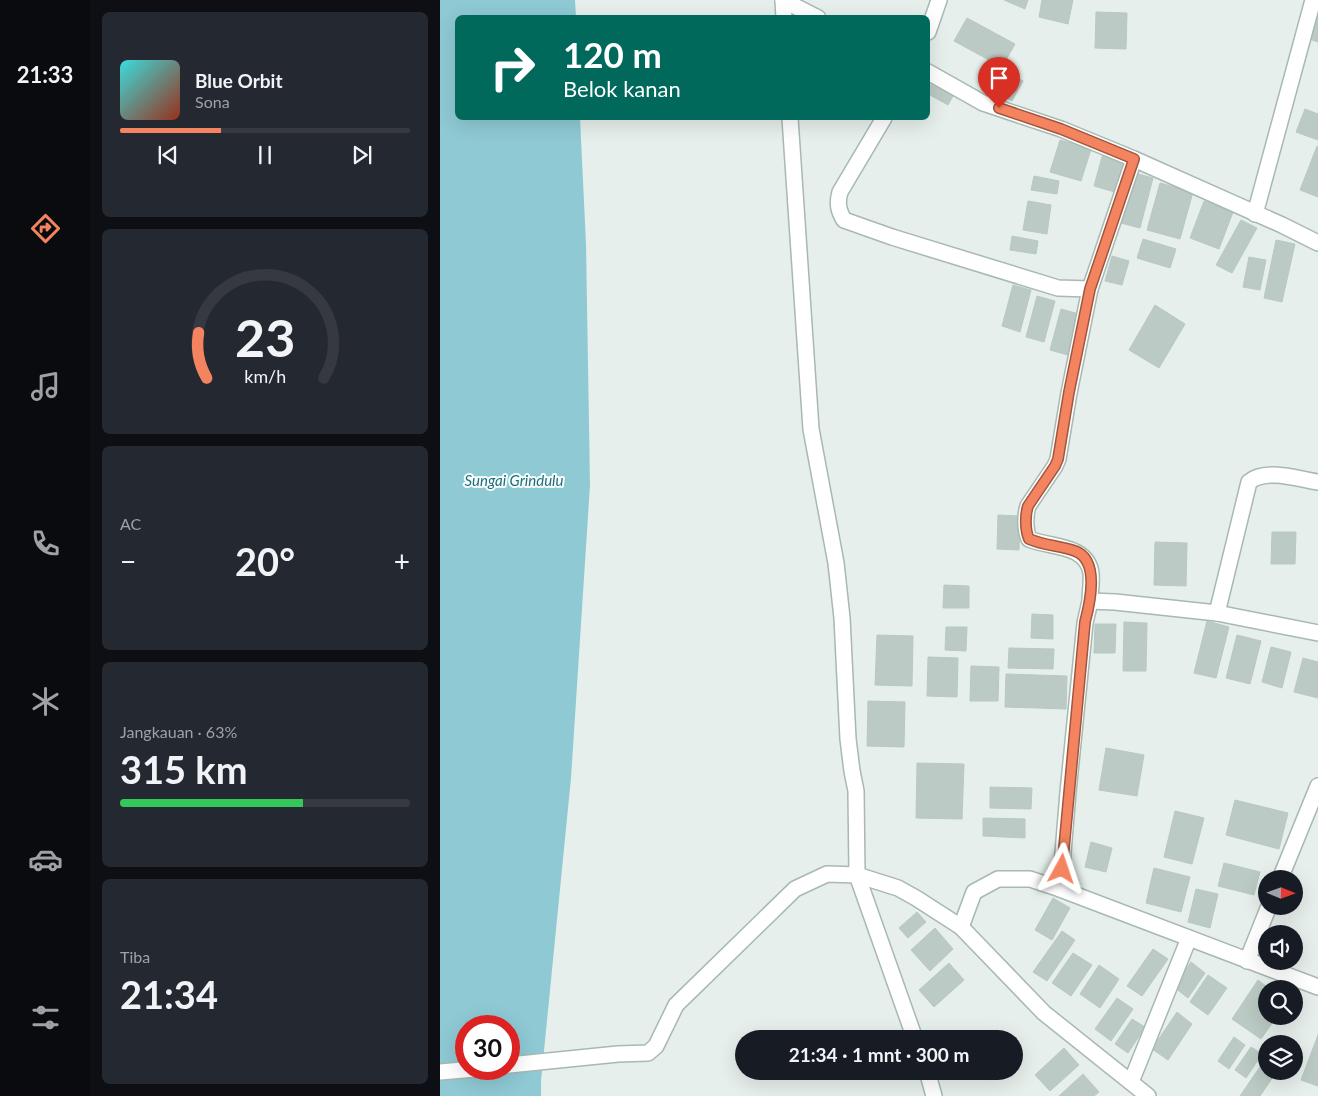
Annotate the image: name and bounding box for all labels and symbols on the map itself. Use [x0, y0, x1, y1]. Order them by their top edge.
pin [978, 57, 1020, 108]
water label: Sungai Grindulu [465, 471, 563, 489]
position arrow [1035, 842, 1087, 894]
north arrow [1258, 870, 1302, 915]
speed limit sign: 30 [455, 1015, 520, 1080]

